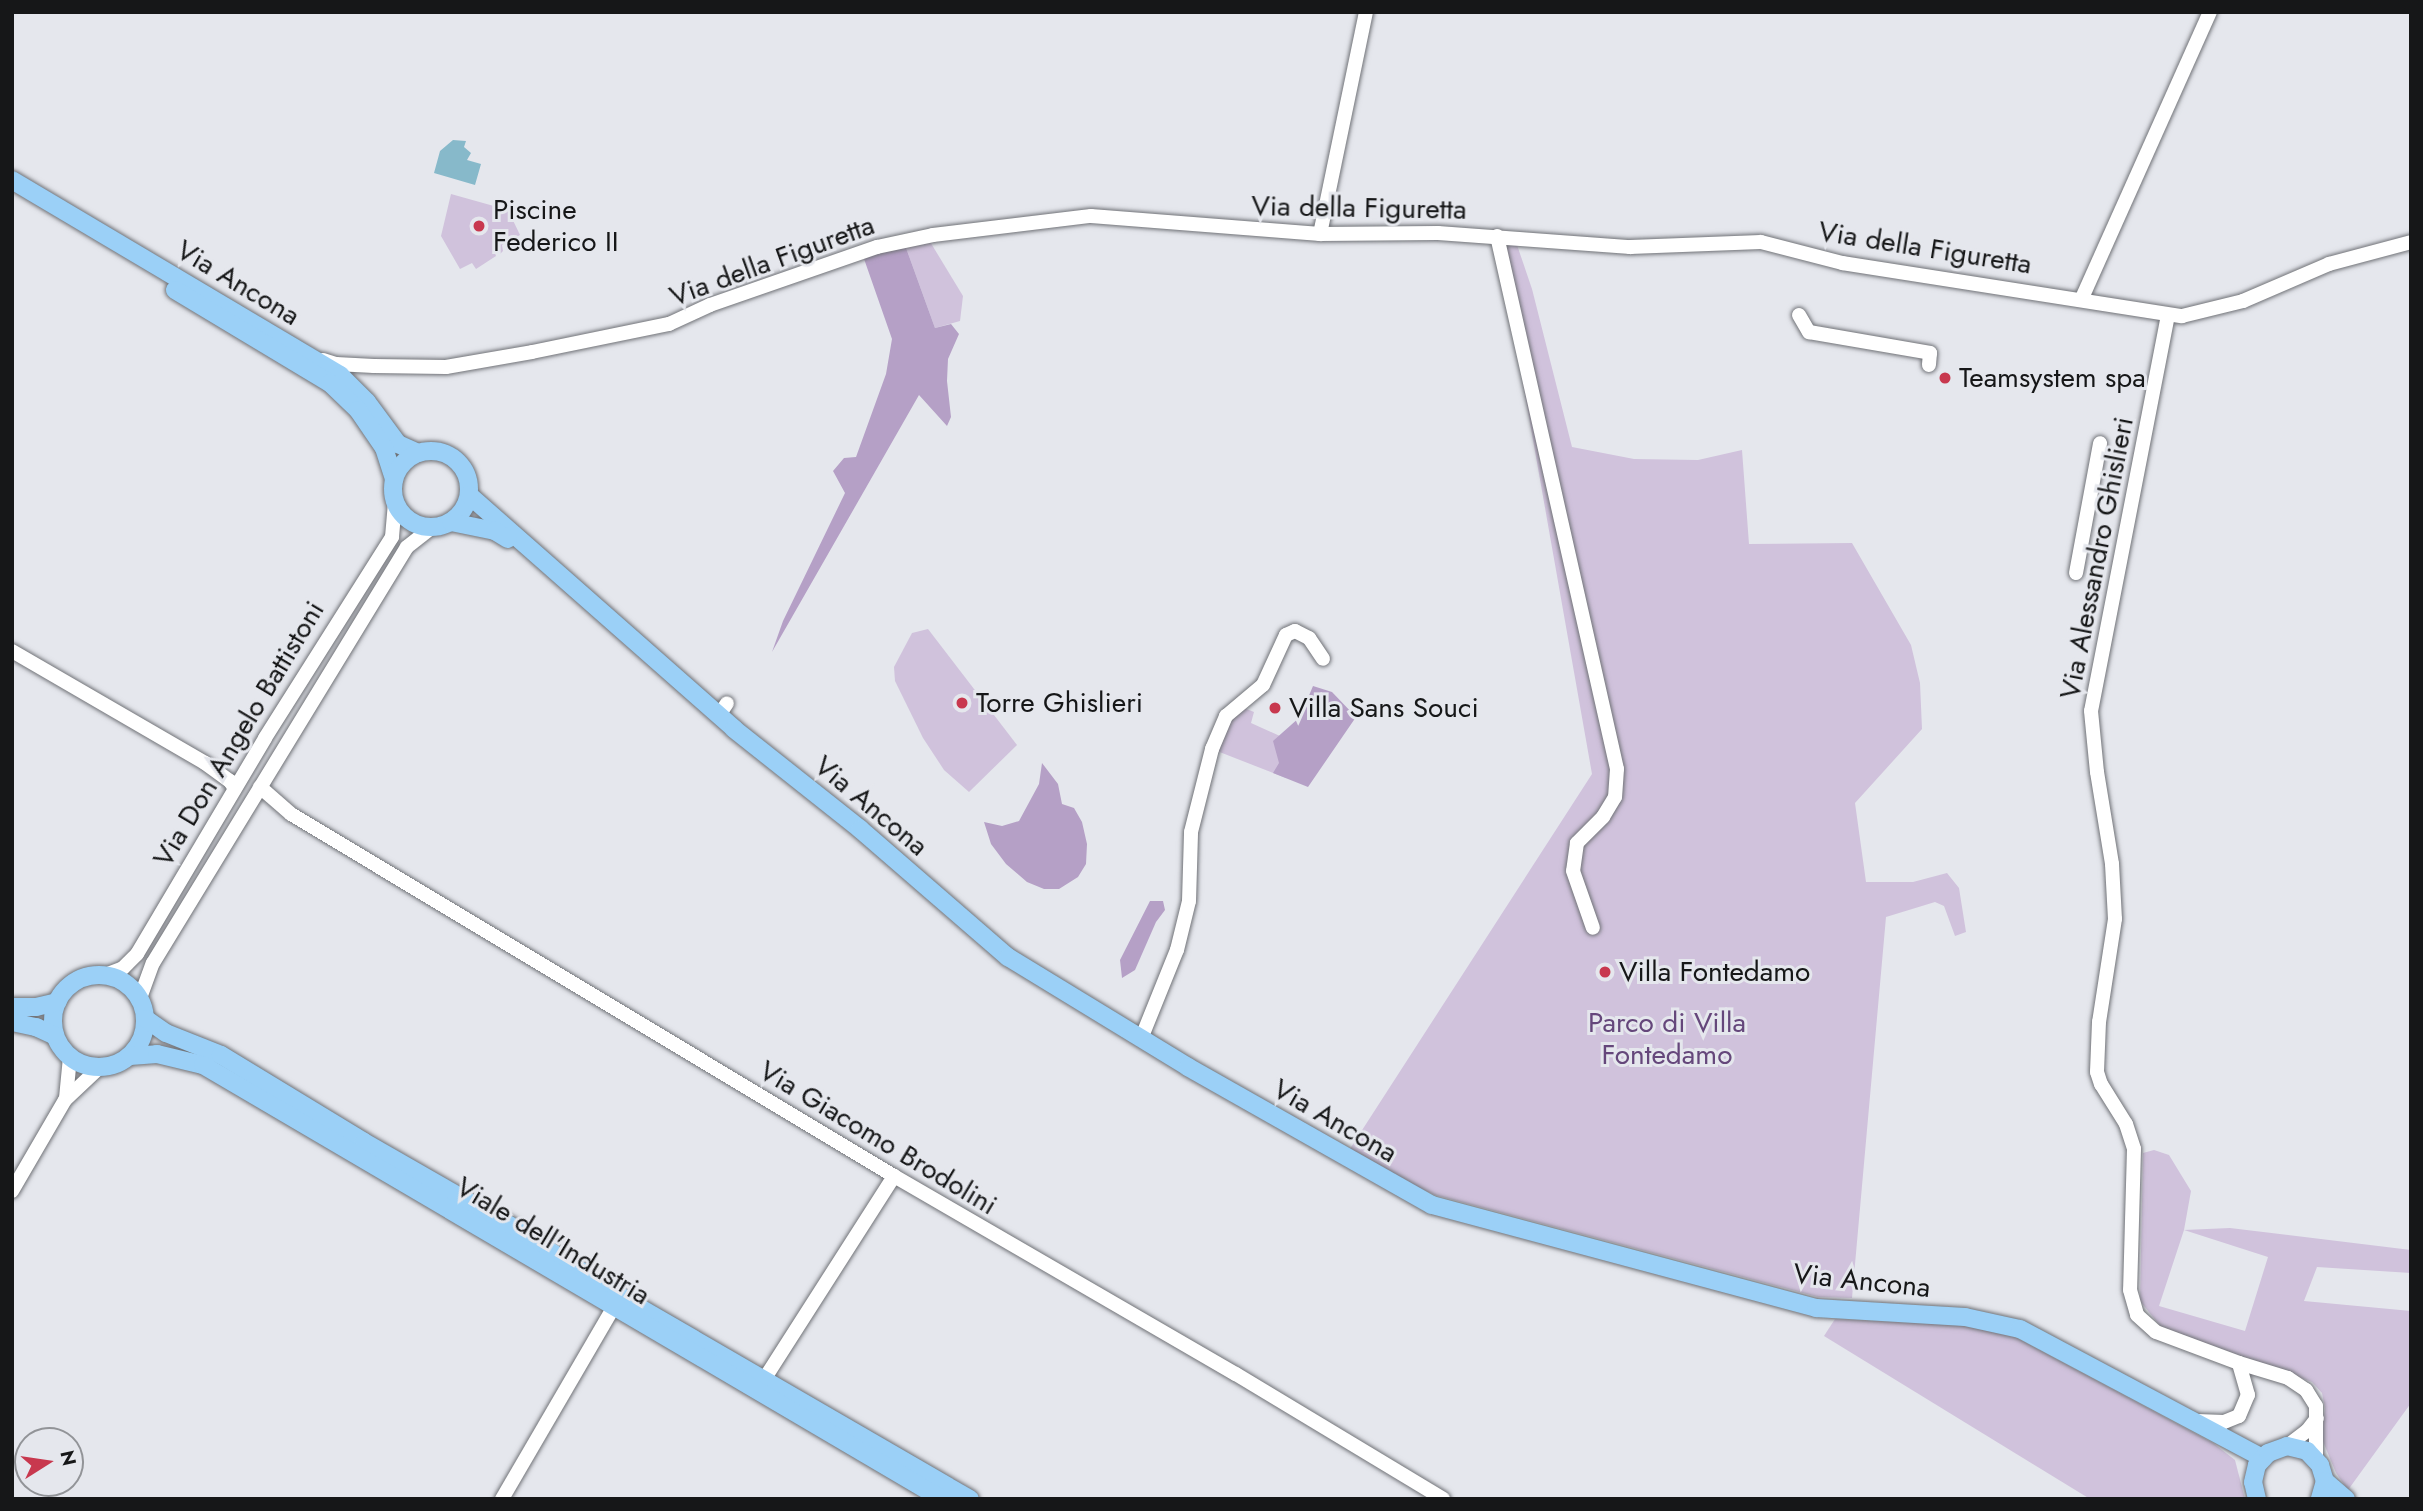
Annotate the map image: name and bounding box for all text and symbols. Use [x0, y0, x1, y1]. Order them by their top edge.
street label: Via della Figuretta [1251, 189, 1467, 227]
place label: Piscine Federico II [493, 193, 619, 259]
street label: Via della Figuretta [665, 208, 879, 314]
street label: Via della Figuretta [1816, 215, 2034, 281]
marker: Piscine Federico II [471, 218, 487, 234]
street label: Via Ancona [170, 233, 306, 333]
place label: Teamsystem spa [1959, 361, 2146, 395]
marker: Teamsystem spa [1937, 370, 1953, 386]
street label: Via Alessandro Ghislieri [2053, 414, 2141, 702]
street label: Via Don Angelo Battistoni [146, 595, 332, 873]
place label: Torre Ghislieri [976, 686, 1143, 720]
place label: Villa Sans Souci [1289, 691, 1479, 725]
marker: Torre Ghislieri [954, 695, 970, 711]
marker: Villa Sans Souci [1267, 700, 1283, 716]
street label: Via Ancona [807, 749, 935, 863]
place label: Villa Fontedamo [1619, 955, 1810, 989]
marker: Villa Fontedamo [1597, 964, 1613, 980]
park label: Parco di Villa Fontedamo [1588, 1006, 1746, 1072]
street label: Via Giacomo Brodolini [753, 1054, 1003, 1222]
street label: Via Ancona [1267, 1072, 1403, 1170]
street label: Viale dell'Industria [450, 1170, 656, 1312]
street label: Via Ancona [1792, 1257, 1932, 1305]
north arrow [14, 1427, 84, 1497]
text: N [53, 1448, 83, 1468]

